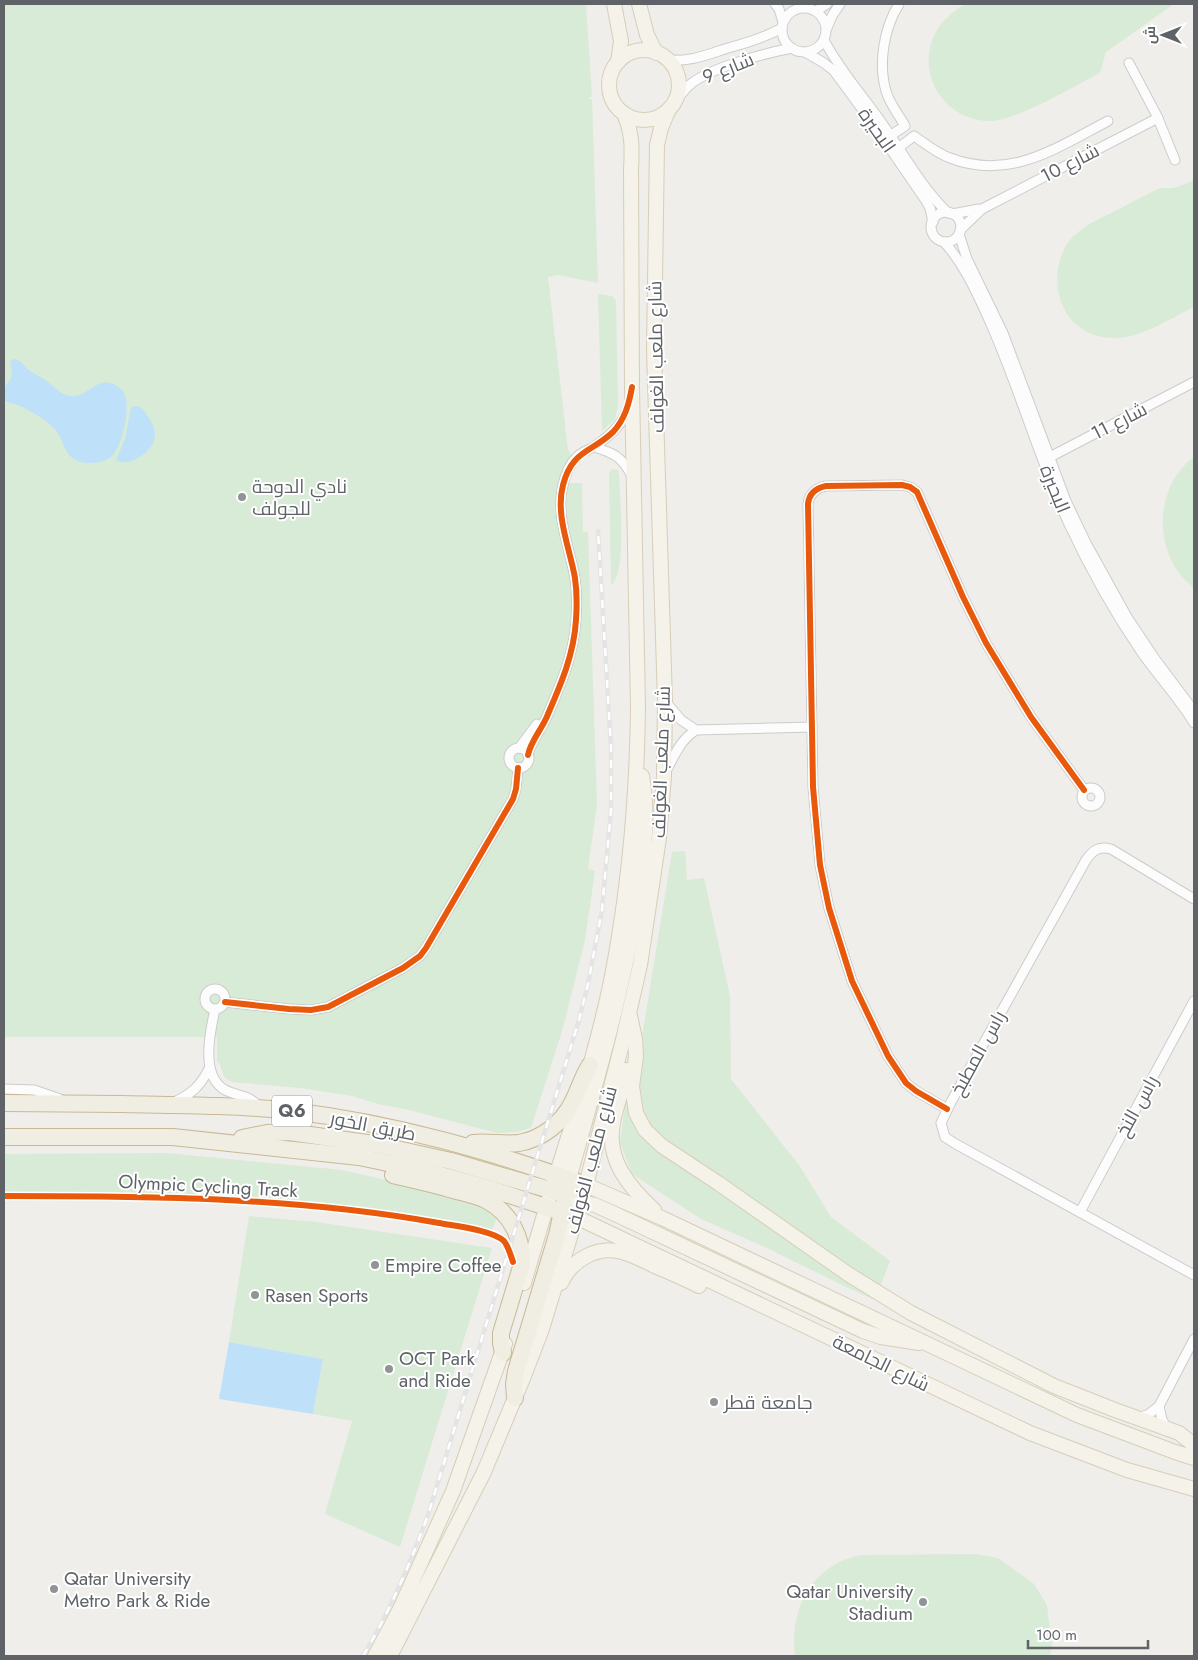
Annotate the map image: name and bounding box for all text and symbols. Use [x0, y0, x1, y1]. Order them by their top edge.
north arrow [1138, 10, 1188, 60]
text: ش [1140, 26, 1160, 44]
street label: شارع 9 [698, 45, 758, 91]
street label: البحيرة [852, 102, 902, 158]
street label: شارع 10 [1036, 137, 1104, 189]
street label: شارع ملعب الغولف [641, 281, 671, 433]
street label: شارع 11 [1086, 395, 1152, 447]
street label: البحيرة [1033, 461, 1077, 517]
place label: نادي الدوحة للجولف [252, 473, 347, 522]
marker: نادي الدوحة للجولف [236, 491, 248, 503]
street label: شارع ملعب الغولف [645, 685, 677, 839]
street label: راس المطبخ [943, 1005, 1013, 1101]
street label: راس النخ [1109, 1070, 1165, 1142]
street label: شارع ملعب الغولف [558, 1083, 624, 1237]
road number: Q6 [272, 1096, 312, 1126]
street label: طريق الخور [327, 1104, 418, 1148]
street label: Olympic Cycling Track [118, 1168, 299, 1204]
place label: Empire Coffee [385, 1252, 502, 1279]
marker: Empire Coffee [369, 1259, 381, 1271]
place label: Rasen Sports [265, 1282, 369, 1309]
marker: Rasen Sports [249, 1289, 261, 1301]
street label: شارع الجامعة [828, 1328, 934, 1398]
place label: OCT Park and Ride [399, 1345, 475, 1394]
marker: OCT Park and Ride [383, 1363, 395, 1375]
place label: جامعة قطر [723, 1389, 813, 1416]
marker: جامعة قطر [708, 1396, 720, 1408]
place label: Qatar University Metro Park & Ride [64, 1565, 211, 1614]
place label: Qatar University Stadium [786, 1578, 914, 1627]
marker: Qatar University Metro Park & Ride [48, 1583, 60, 1595]
marker: Qatar University Stadium [917, 1596, 929, 1608]
scale bar [1028, 1618, 1148, 1650]
text: 100 m [1036, 1624, 1077, 1646]

